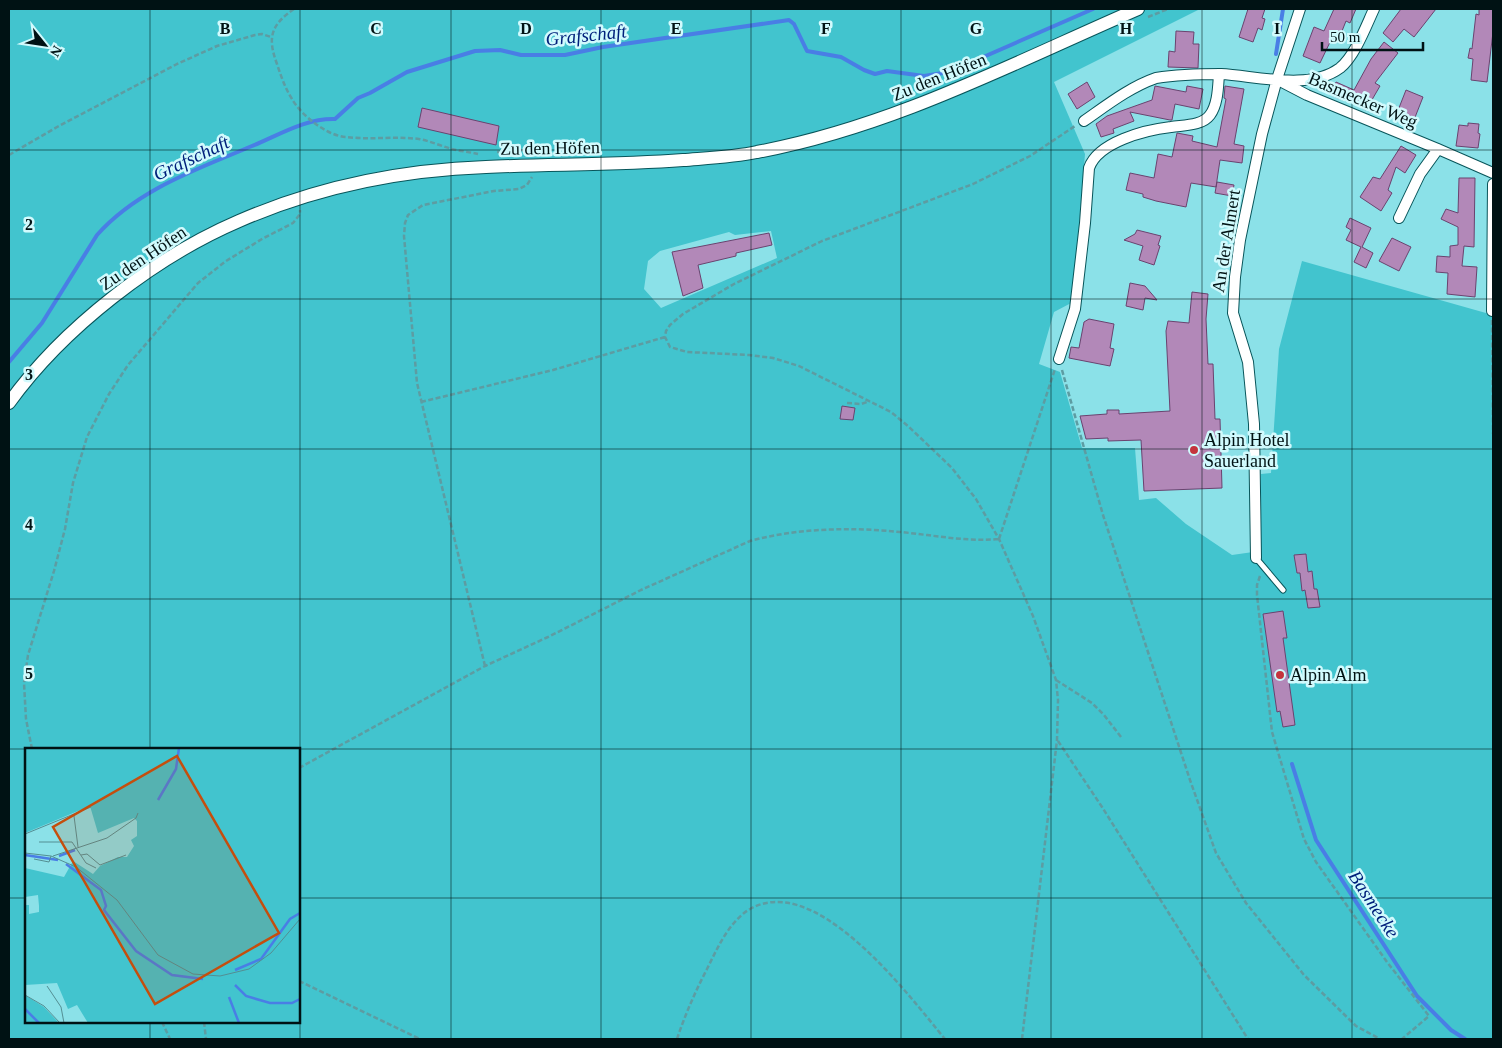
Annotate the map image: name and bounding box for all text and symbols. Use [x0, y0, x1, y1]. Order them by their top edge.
north arrow [20, 20, 70, 70]
text: B [220, 20, 231, 37]
text: C [370, 20, 382, 37]
text: D [520, 20, 532, 37]
water label: Grafschaft [544, 20, 628, 50]
text: E [671, 20, 681, 37]
text: F [821, 20, 831, 37]
text: G [970, 20, 983, 37]
text: H [1120, 20, 1133, 37]
text: I [1274, 20, 1280, 37]
scale bar [1322, 20, 1423, 52]
text: 50 m [1330, 29, 1361, 45]
text: N [47, 43, 65, 59]
street label: Zu den Höfen [889, 49, 989, 105]
street label: Basmecker Weg [1305, 68, 1421, 132]
water label: Grafschaft [150, 131, 233, 185]
street label: Zu den Höfen [500, 137, 600, 159]
street label: An der Almert [1208, 188, 1244, 294]
text: 2 [25, 216, 33, 233]
street label: Zu den Höfen [96, 222, 190, 294]
text: 3 [25, 366, 33, 383]
place label: Alpin Hotel Sauerland [1204, 430, 1290, 471]
marker: Alpin Hotel Sauerland [1188, 444, 1200, 456]
text: 4 [25, 516, 33, 533]
text: 5 [25, 665, 33, 682]
place label: Alpin Alm [1290, 665, 1367, 685]
marker: Alpin Alm [1274, 669, 1286, 681]
inset map [25, 748, 300, 1023]
water label: Basmecke [1345, 866, 1403, 942]

